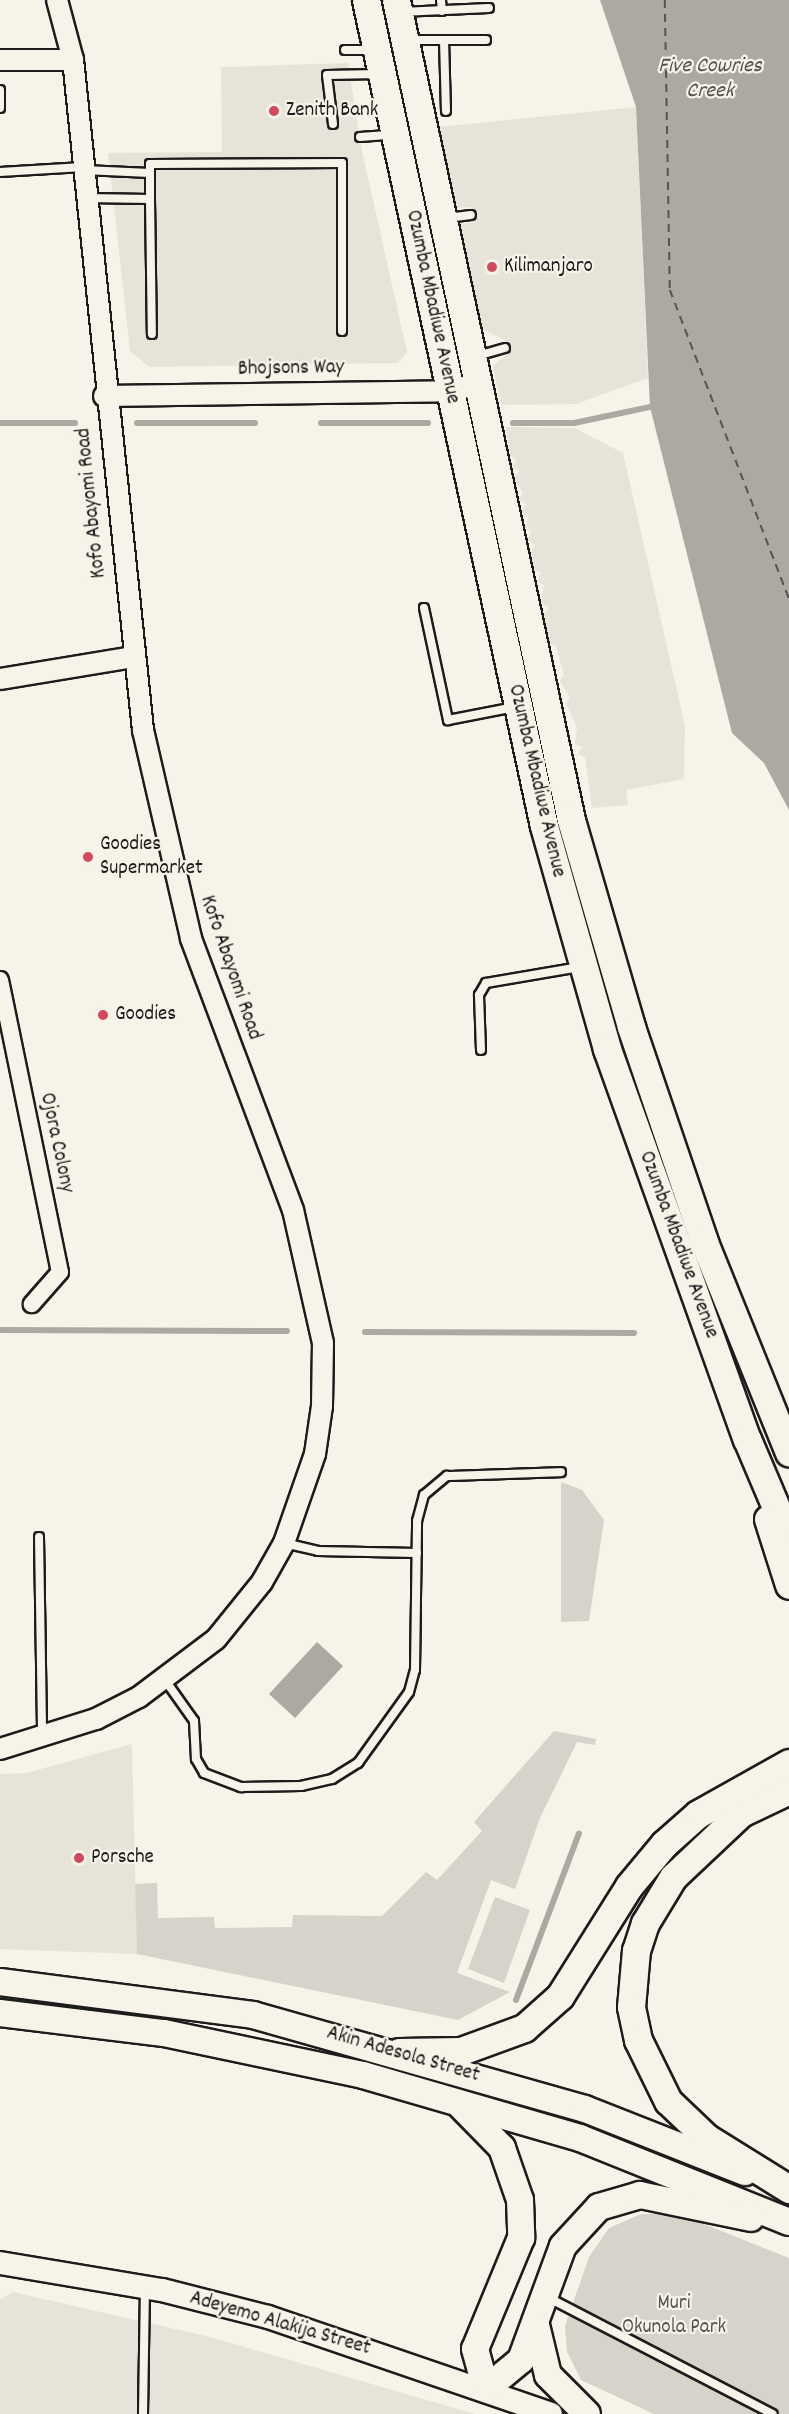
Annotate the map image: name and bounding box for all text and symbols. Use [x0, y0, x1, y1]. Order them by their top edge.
water label: Five Cowries Creek [658, 53, 762, 104]
place label: Zenith Bank [286, 98, 378, 124]
marker: Zenith Bank [267, 104, 281, 118]
street label: Ozumba Mbadiwe Avenue [399, 208, 465, 406]
place label: Kilimanjaro [504, 254, 593, 280]
marker: Kilimanjaro [485, 260, 499, 274]
street label: Bhojsons Way [238, 355, 344, 383]
street label: Kofo Abayomi Road [72, 426, 112, 580]
street label: Ozumba Mbadiwe Avenue [502, 682, 570, 880]
place label: Goodies Supermarket [100, 832, 203, 882]
marker: Goodies Supermarket [81, 850, 95, 864]
street label: Kofo Abayomi Road [193, 892, 267, 1044]
place label: Goodies [115, 1002, 176, 1028]
marker: Goodies [96, 1008, 110, 1022]
street label: Ojora Colony [33, 1091, 79, 1195]
street label: Ozumba Mbadiwe Avenue [632, 1148, 724, 1342]
place label: Porsche [91, 1845, 154, 1871]
marker: Porsche [72, 1851, 86, 1865]
street label: Akin Adesola Street [324, 2021, 482, 2089]
street label: Adeyemo Alakija Street [187, 2286, 373, 2362]
park label: Muri Okunola Park [622, 2291, 726, 2341]

